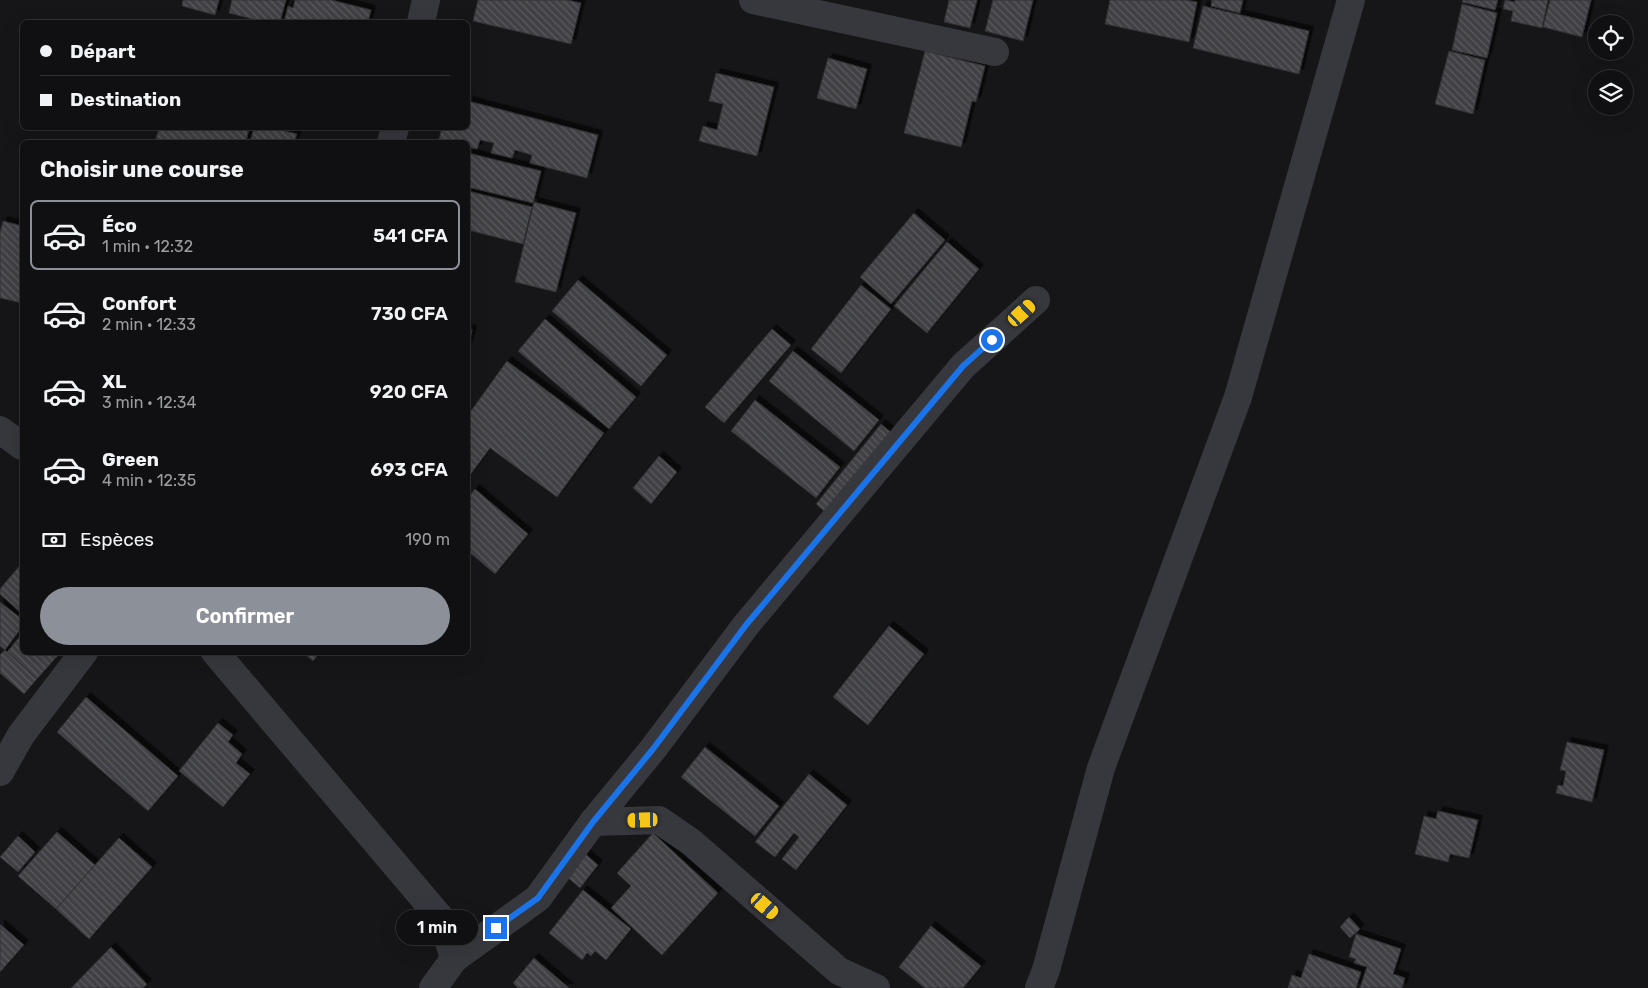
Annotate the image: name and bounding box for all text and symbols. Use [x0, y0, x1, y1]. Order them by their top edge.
map controls [1588, 15, 1633, 115]
button: locate [1588, 15, 1633, 60]
text: Départ [70, 40, 136, 63]
button: layers [1588, 70, 1633, 115]
text: Destination [70, 88, 181, 111]
text: Choisir une course [40, 156, 244, 183]
icon: car [42, 213, 87, 258]
text: Éco [102, 214, 137, 237]
text: 541 CFA [373, 224, 448, 247]
text: 1 min · 12:32 [102, 237, 193, 256]
icon: car [42, 291, 87, 336]
text: Confort [102, 292, 176, 315]
car [1005, 297, 1038, 329]
text: 730 CFA [371, 302, 448, 325]
text: 2 min · 12:33 [102, 315, 196, 334]
route start [981, 329, 1003, 351]
icon: car [42, 369, 87, 414]
text: XL [102, 370, 126, 393]
text: 920 CFA [370, 380, 448, 403]
text: 3 min · 12:34 [102, 393, 196, 412]
icon: car [42, 447, 87, 492]
text: Green [102, 448, 159, 471]
text: 693 CFA [370, 458, 448, 481]
text: 4 min · 12:35 [102, 471, 196, 490]
icon: cash [40, 526, 68, 554]
text: Espèces [80, 528, 154, 551]
text: 190 m [405, 530, 450, 549]
button: Confirmer [40, 587, 450, 645]
car [627, 812, 658, 828]
car [748, 890, 781, 922]
callout: 1 min [396, 910, 478, 946]
route end [485, 917, 507, 939]
text: 1 min [417, 918, 457, 937]

